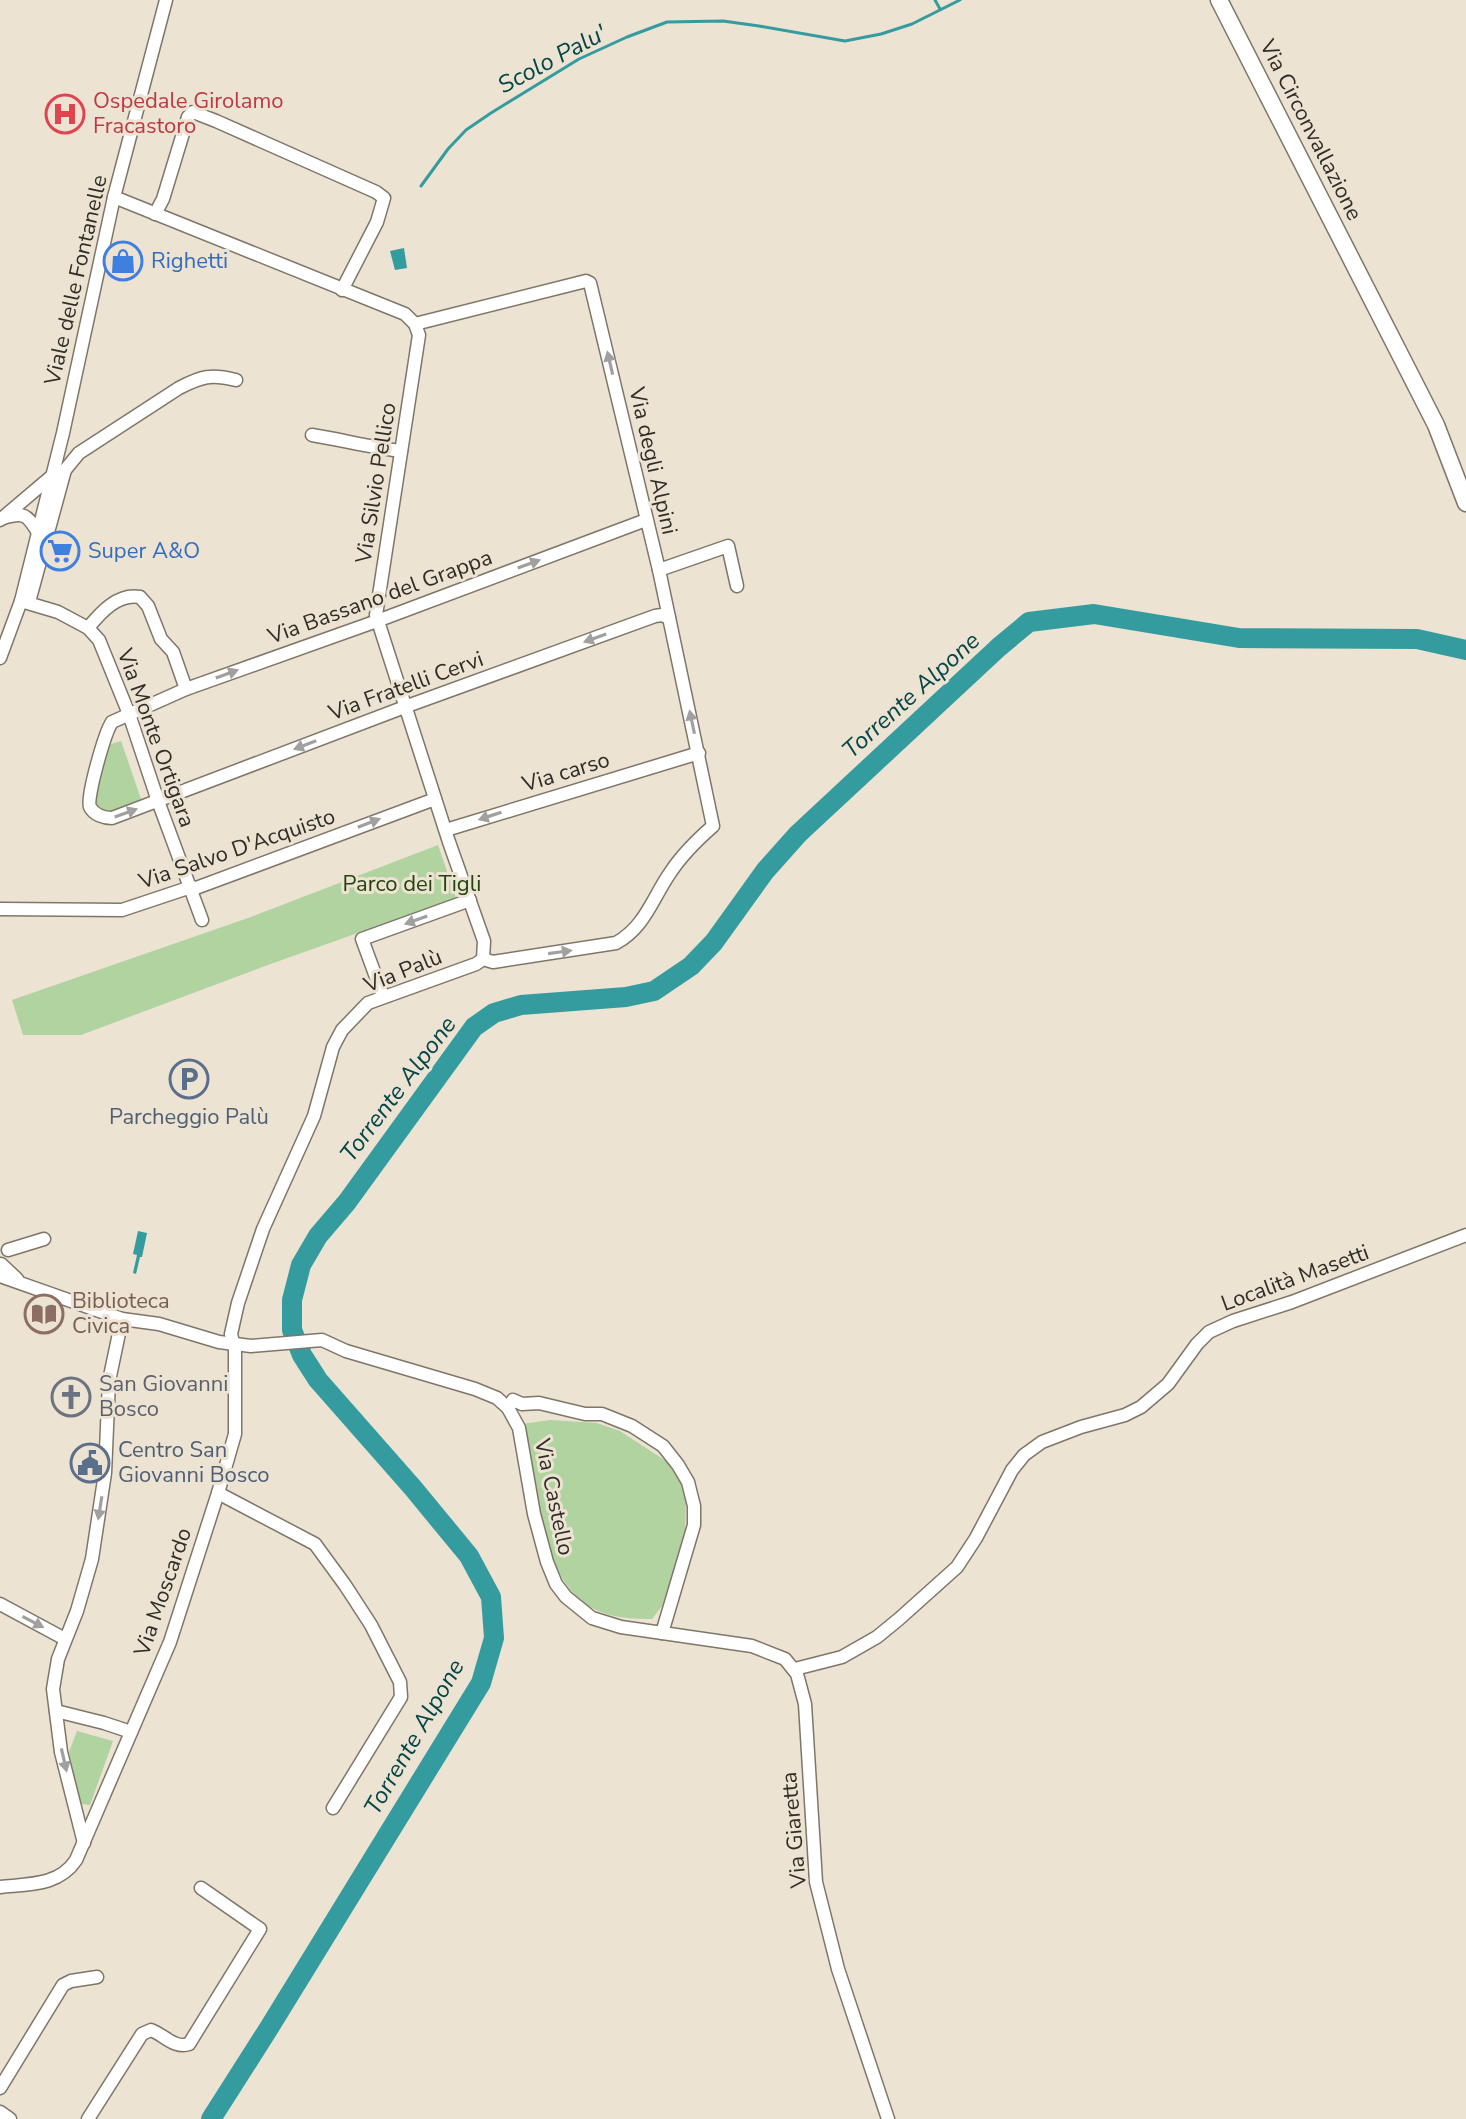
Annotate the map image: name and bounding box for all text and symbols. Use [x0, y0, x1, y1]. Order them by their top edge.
water label: Scolo Palu' [492, 17, 613, 101]
street label: Via Circonvallazione [1252, 34, 1370, 225]
place label: Ospedale Girolamo Fracastoro [93, 86, 284, 141]
hospital icon: Ospedale Girolamo Fracastoro [44, 93, 86, 135]
street label: Viale delle Fontanelle [37, 172, 115, 389]
shop icon: Righetti [102, 240, 144, 282]
place label: Righetti [151, 246, 228, 276]
one-way arrow [603, 350, 615, 375]
street label: Via degli Alpini [621, 383, 685, 538]
street label: Via Silvio Pellico [348, 401, 404, 566]
supermarket icon: Super A&O [39, 530, 81, 572]
place label: Super A&O [88, 536, 200, 566]
street label: Via Bassano del Grappa [263, 542, 496, 652]
one-way arrow [517, 557, 541, 570]
water label: Torrente Alpone [835, 624, 987, 765]
one-way arrow [583, 632, 607, 645]
street label: Via Monte Ortigara [109, 644, 202, 832]
street label: Via Fratelli Cervi [324, 644, 488, 728]
one-way arrow [216, 668, 240, 680]
one-way arrow [685, 709, 698, 734]
one-way arrow [293, 739, 317, 752]
street label: Via carso [518, 745, 613, 800]
street label: Via Salvo D'Acquisto [134, 801, 339, 897]
one-way arrow [115, 806, 139, 819]
one-way arrow [478, 811, 502, 823]
one-way arrow [357, 816, 381, 829]
park label: Parco dei Tigli [343, 869, 481, 899]
one-way arrow [404, 914, 428, 926]
street label: Via Palù [359, 942, 446, 1001]
one-way arrow [548, 945, 573, 958]
water label: Torrente Alpone [333, 1009, 464, 1168]
parking icon: Parcheggio Palù [168, 1058, 210, 1100]
place label: Parcheggio Palù [109, 1102, 269, 1132]
street label: Località Masetti [1217, 1237, 1373, 1319]
place label: Biblioteca Civica [72, 1286, 170, 1341]
library icon: Biblioteca Civica [23, 1293, 65, 1335]
place label: San Giovanni Bosco [99, 1369, 228, 1424]
church icon: San Giovanni Bosco [50, 1376, 92, 1418]
place label: Centro San Giovanni Bosco [118, 1435, 270, 1490]
street label: Via Castello [527, 1435, 581, 1558]
public building icon: Centro San Giovanni Bosco [69, 1442, 111, 1484]
one-way arrow [93, 1495, 106, 1520]
street label: Via Moscardo [127, 1524, 199, 1661]
one-way arrow [21, 1615, 44, 1628]
water label: Torrente Alpone [356, 1653, 472, 1821]
one-way arrow [58, 1748, 71, 1773]
street label: Via Giaretta [774, 1771, 814, 1890]

